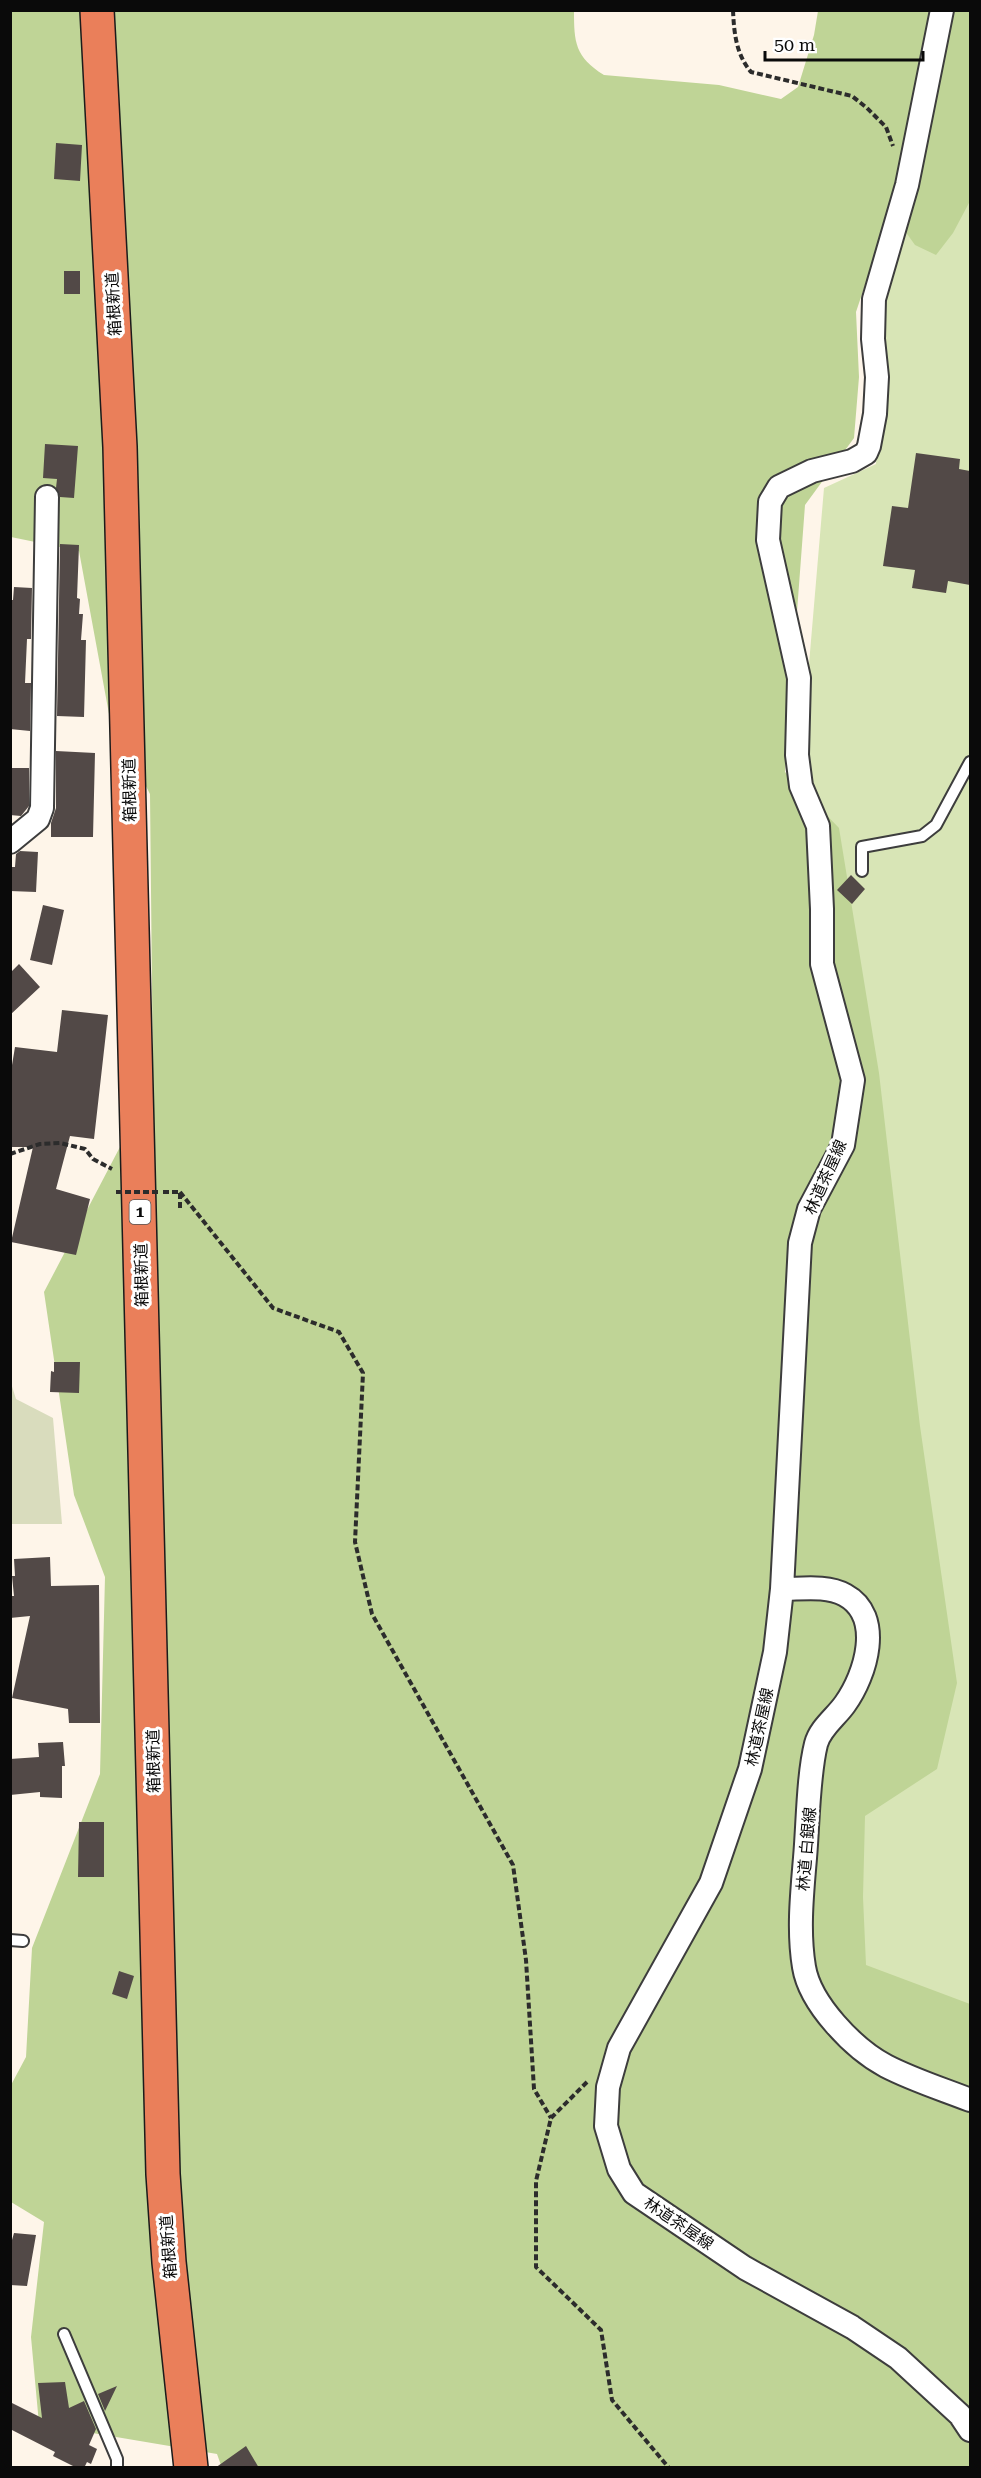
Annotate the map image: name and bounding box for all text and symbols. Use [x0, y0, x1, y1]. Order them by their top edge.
scale bar [765, 24, 922, 62]
text: 50 m [774, 34, 815, 55]
street label: 箱根新道 [102, 272, 125, 336]
street label: 箱根新道 [119, 758, 140, 822]
street label: 林道茶屋線 [801, 1137, 850, 1218]
road number: 1 [130, 1200, 150, 1224]
street label: 箱根新道 [131, 1243, 152, 1307]
street label: 林道茶屋線 [742, 1686, 777, 1768]
street label: 箱根新道 [143, 1729, 164, 1793]
street label: 林道 白銀線 [793, 1806, 820, 1892]
street label: 林道茶屋線 [640, 2193, 717, 2254]
street label: 箱根新道 [157, 2214, 180, 2280]

